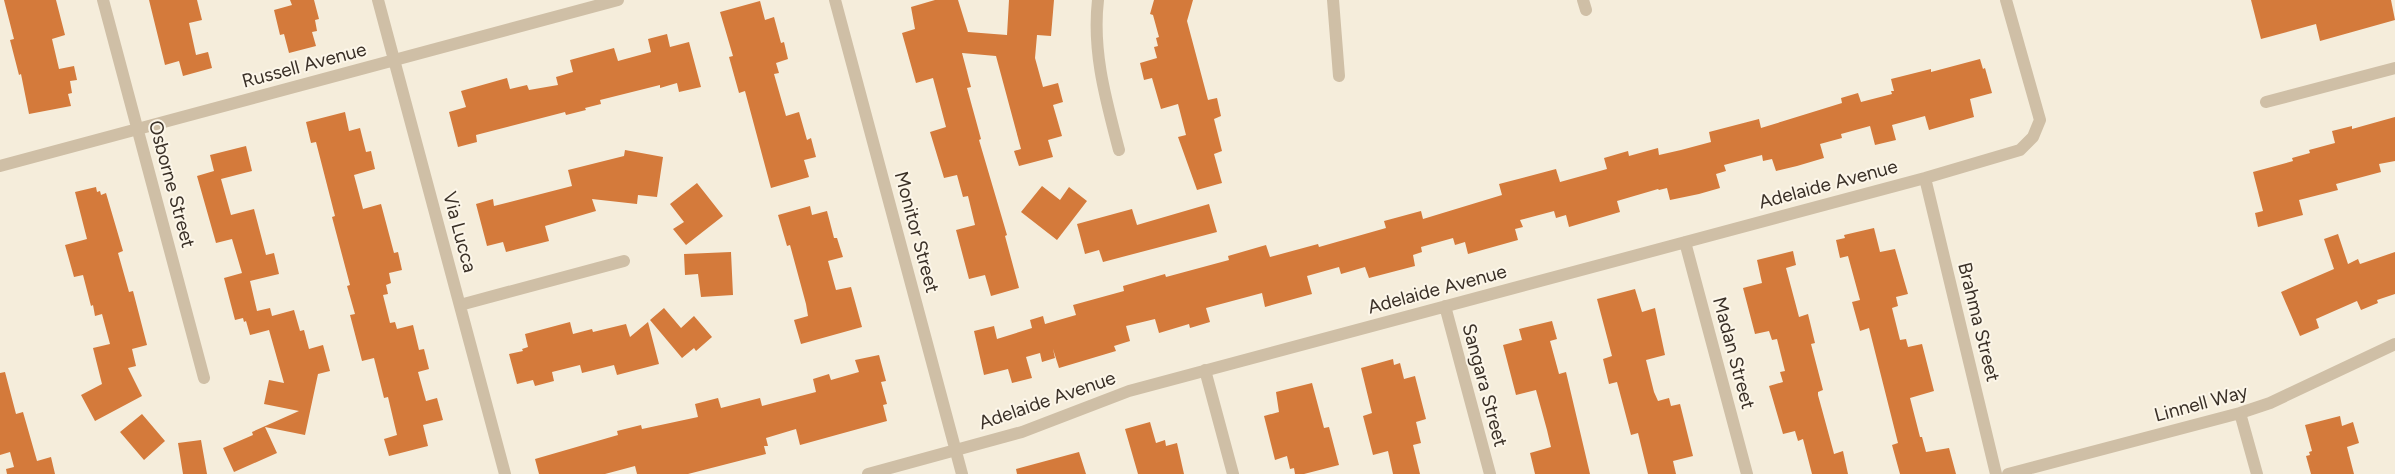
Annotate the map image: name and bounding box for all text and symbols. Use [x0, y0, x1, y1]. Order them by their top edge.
street label: Russell Avenue [239, 37, 369, 93]
street label: Osborne Street [144, 118, 200, 250]
street label: Adelaide Avenue [1756, 154, 1900, 214]
street label: Monitor Street [890, 169, 944, 295]
street label: Via Lucca [438, 189, 482, 275]
street label: Adelaide Avenue [1365, 259, 1509, 319]
street label: Brahma Street [1953, 260, 2005, 384]
street label: Madan Street [1708, 294, 1760, 412]
street label: Sangara Street [1457, 321, 1513, 449]
street label: Adelaide Avenue [976, 366, 1118, 434]
street label: Linnell Way [2152, 379, 2250, 427]

